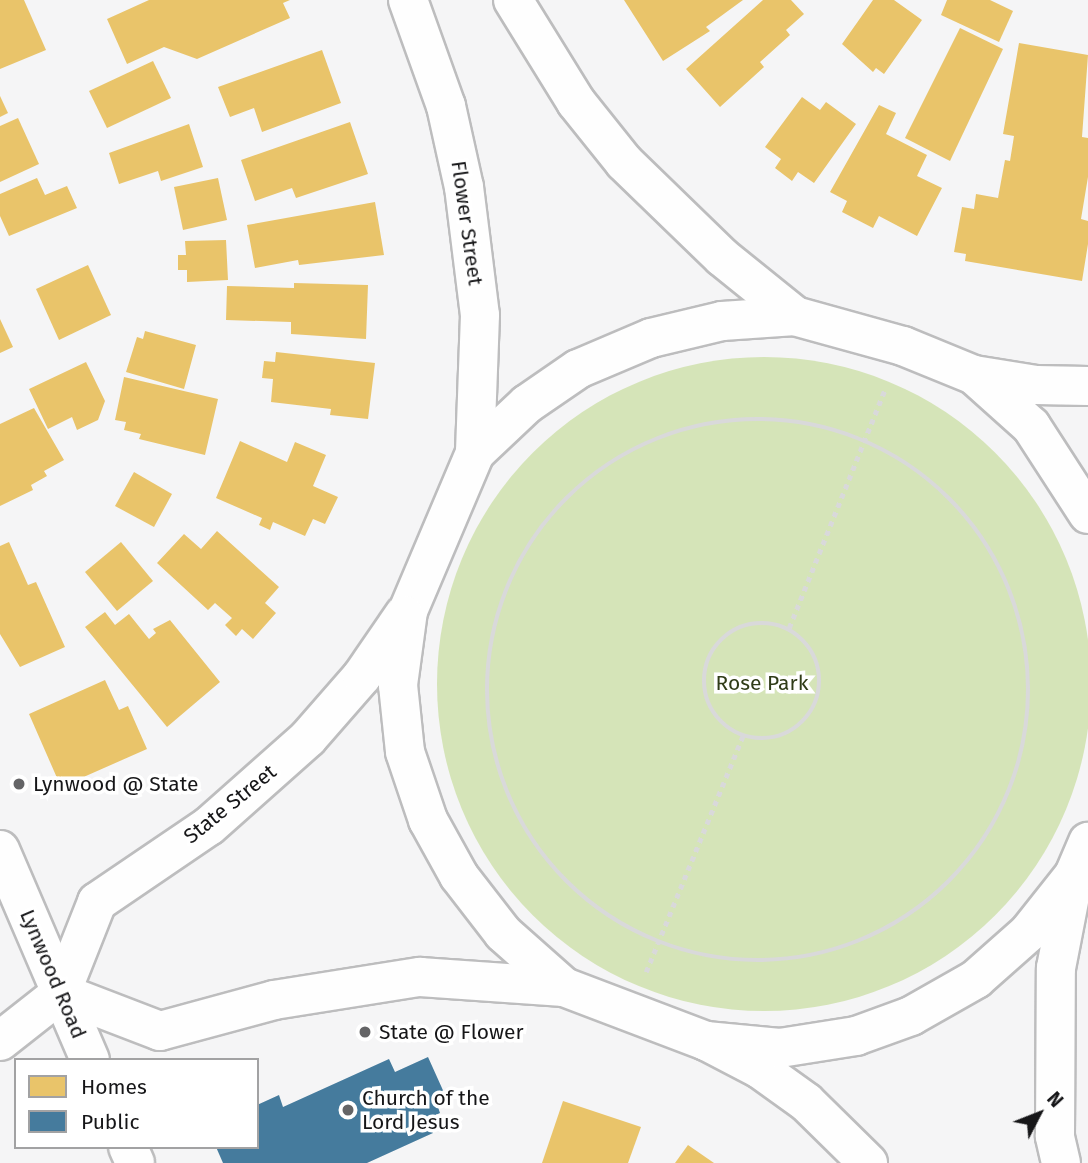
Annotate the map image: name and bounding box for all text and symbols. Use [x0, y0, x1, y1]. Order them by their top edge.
street label: Flower Street [446, 159, 488, 287]
park label: Rose Park [716, 670, 808, 696]
street label: State Street [179, 759, 281, 849]
place label: Lynwood @ State [33, 771, 198, 797]
marker: Lynwood @ State [11, 776, 27, 792]
street label: Lynwood Road [14, 906, 92, 1042]
place label: State @ Flower [379, 1019, 524, 1045]
marker: State @ Flower [357, 1024, 373, 1040]
legend [14, 1058, 259, 1149]
text: Homes [81, 1074, 147, 1100]
north arrow [1004, 1079, 1074, 1149]
place label: Church of the Lord Jesus [362, 1085, 490, 1135]
text: N [1042, 1087, 1068, 1112]
marker: Church of the Lord Jesus [340, 1102, 356, 1118]
text: Public [81, 1109, 139, 1135]

